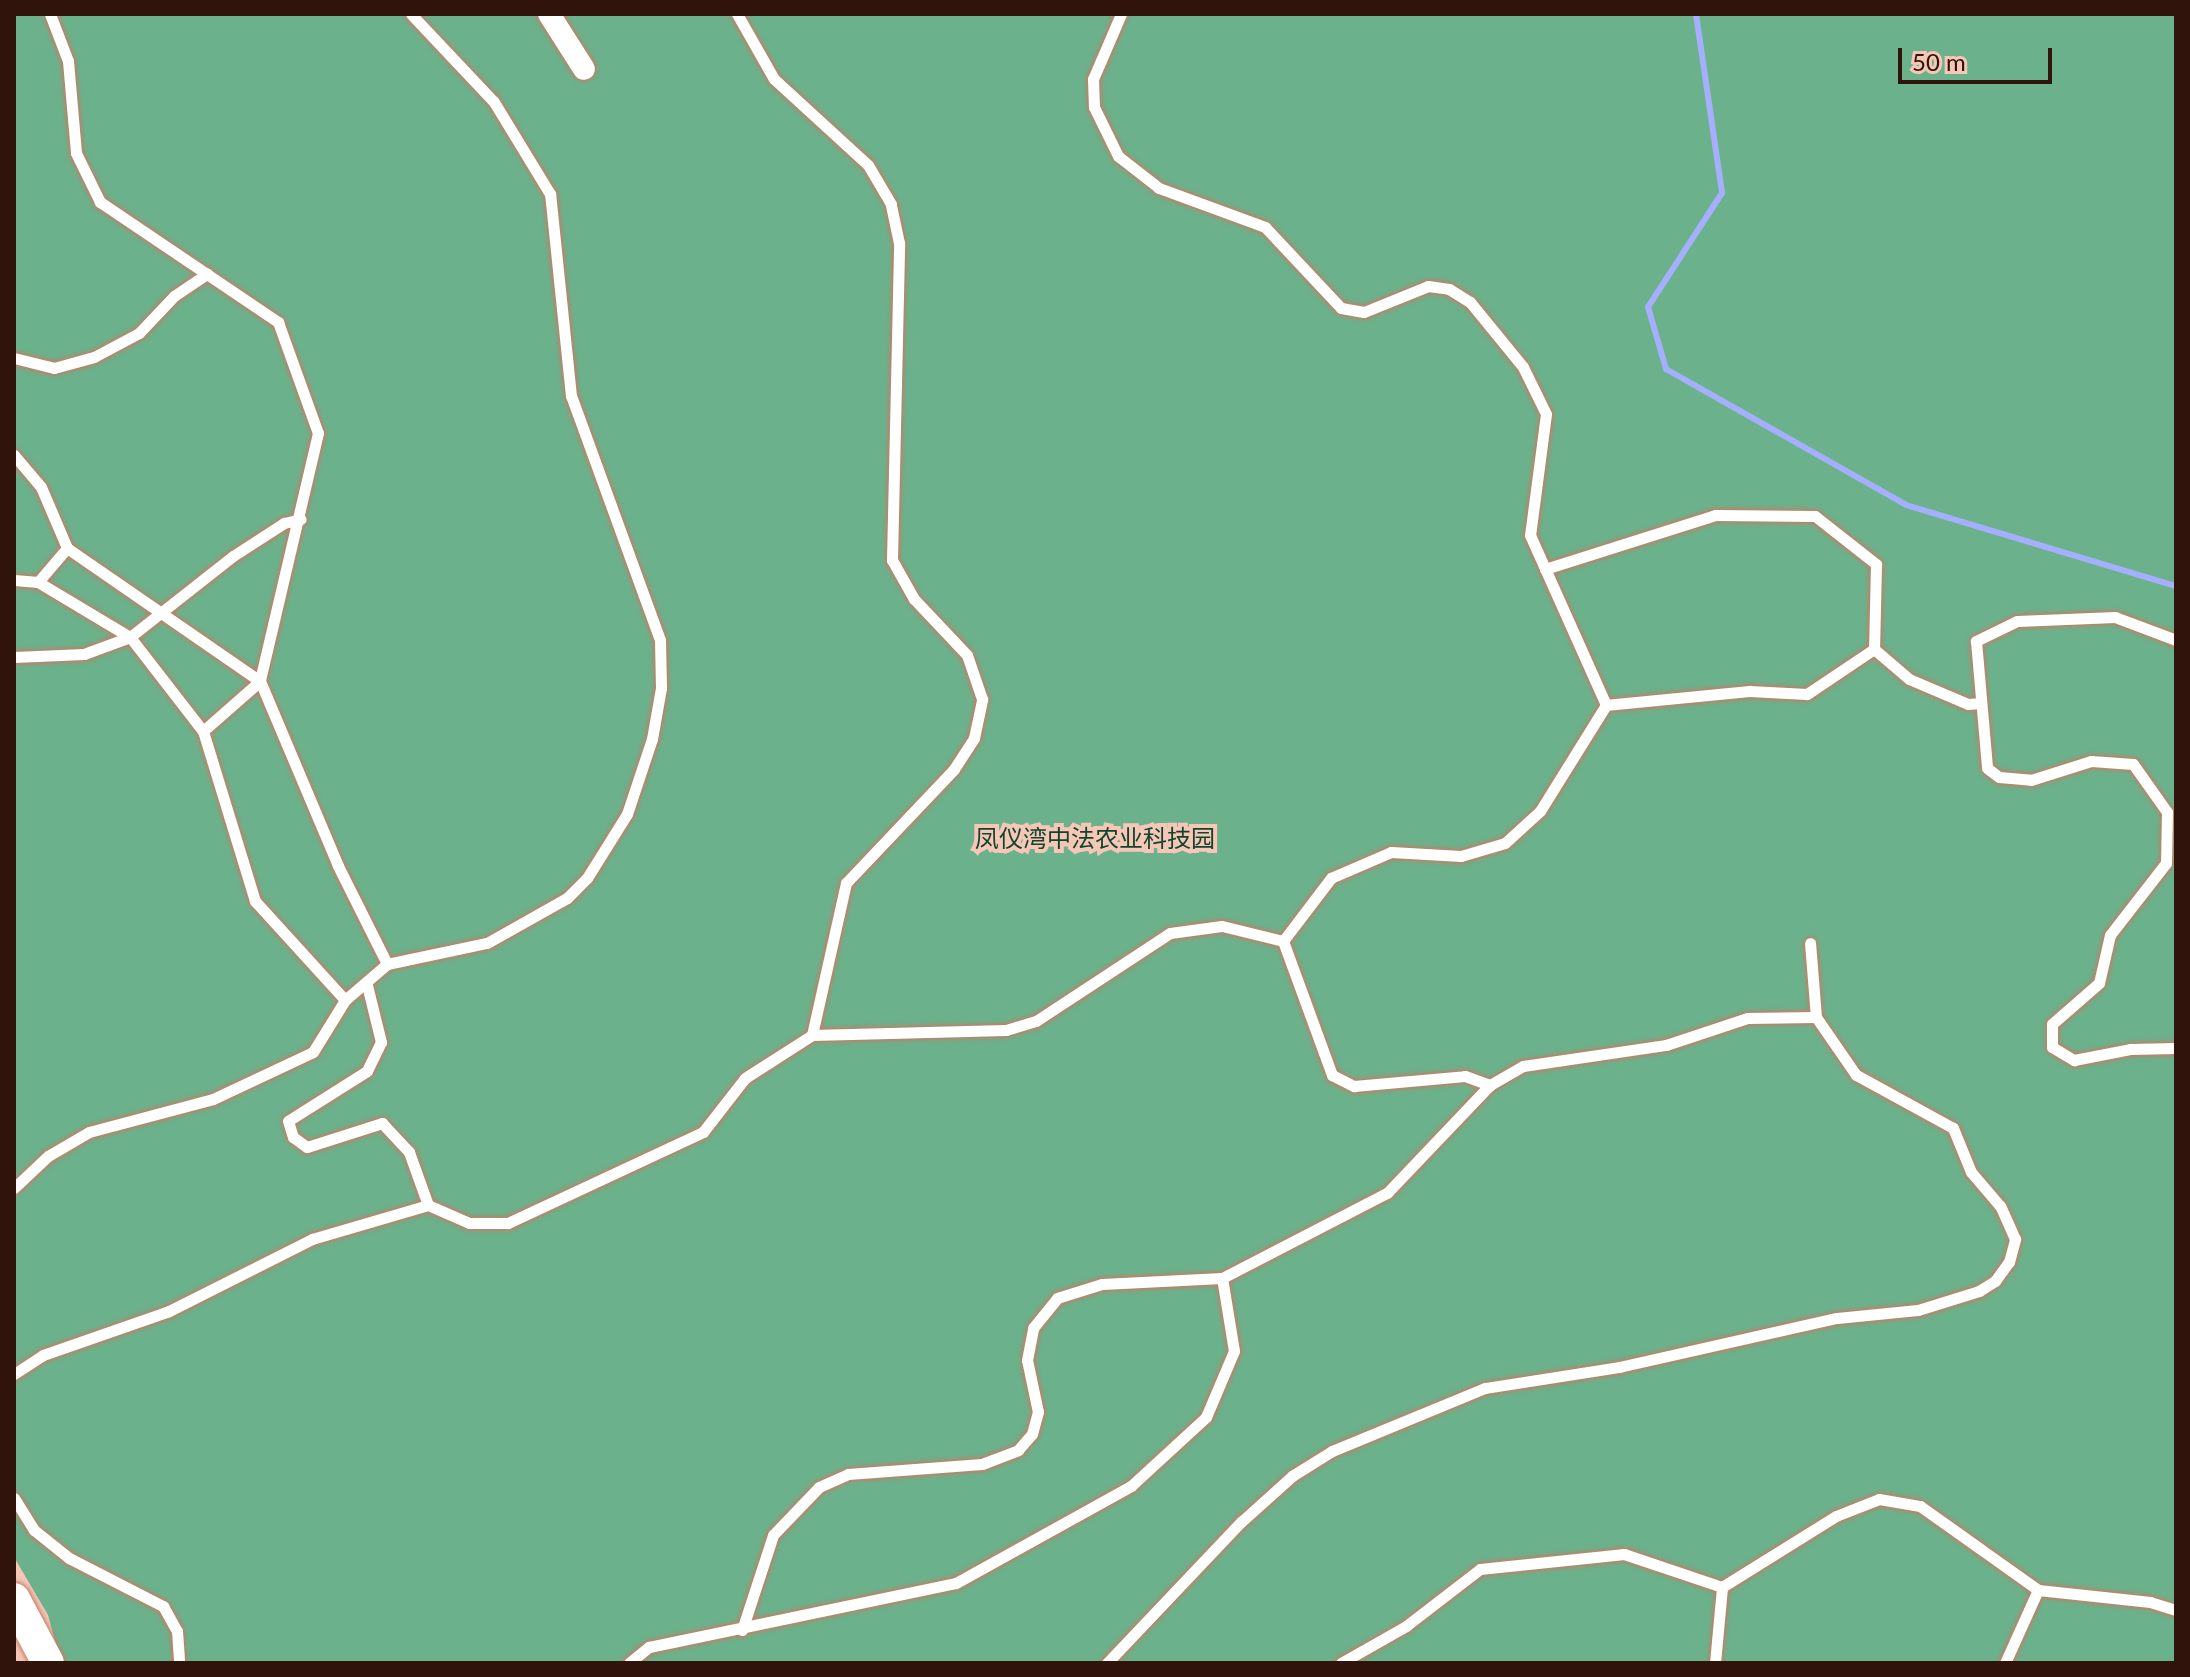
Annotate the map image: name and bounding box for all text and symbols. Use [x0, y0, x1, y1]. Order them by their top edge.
scale bar [1902, 32, 2056, 82]
text: 50 m [1912, 47, 1966, 76]
park label: 凤仪湾中法农业科技园 [975, 824, 1215, 852]

